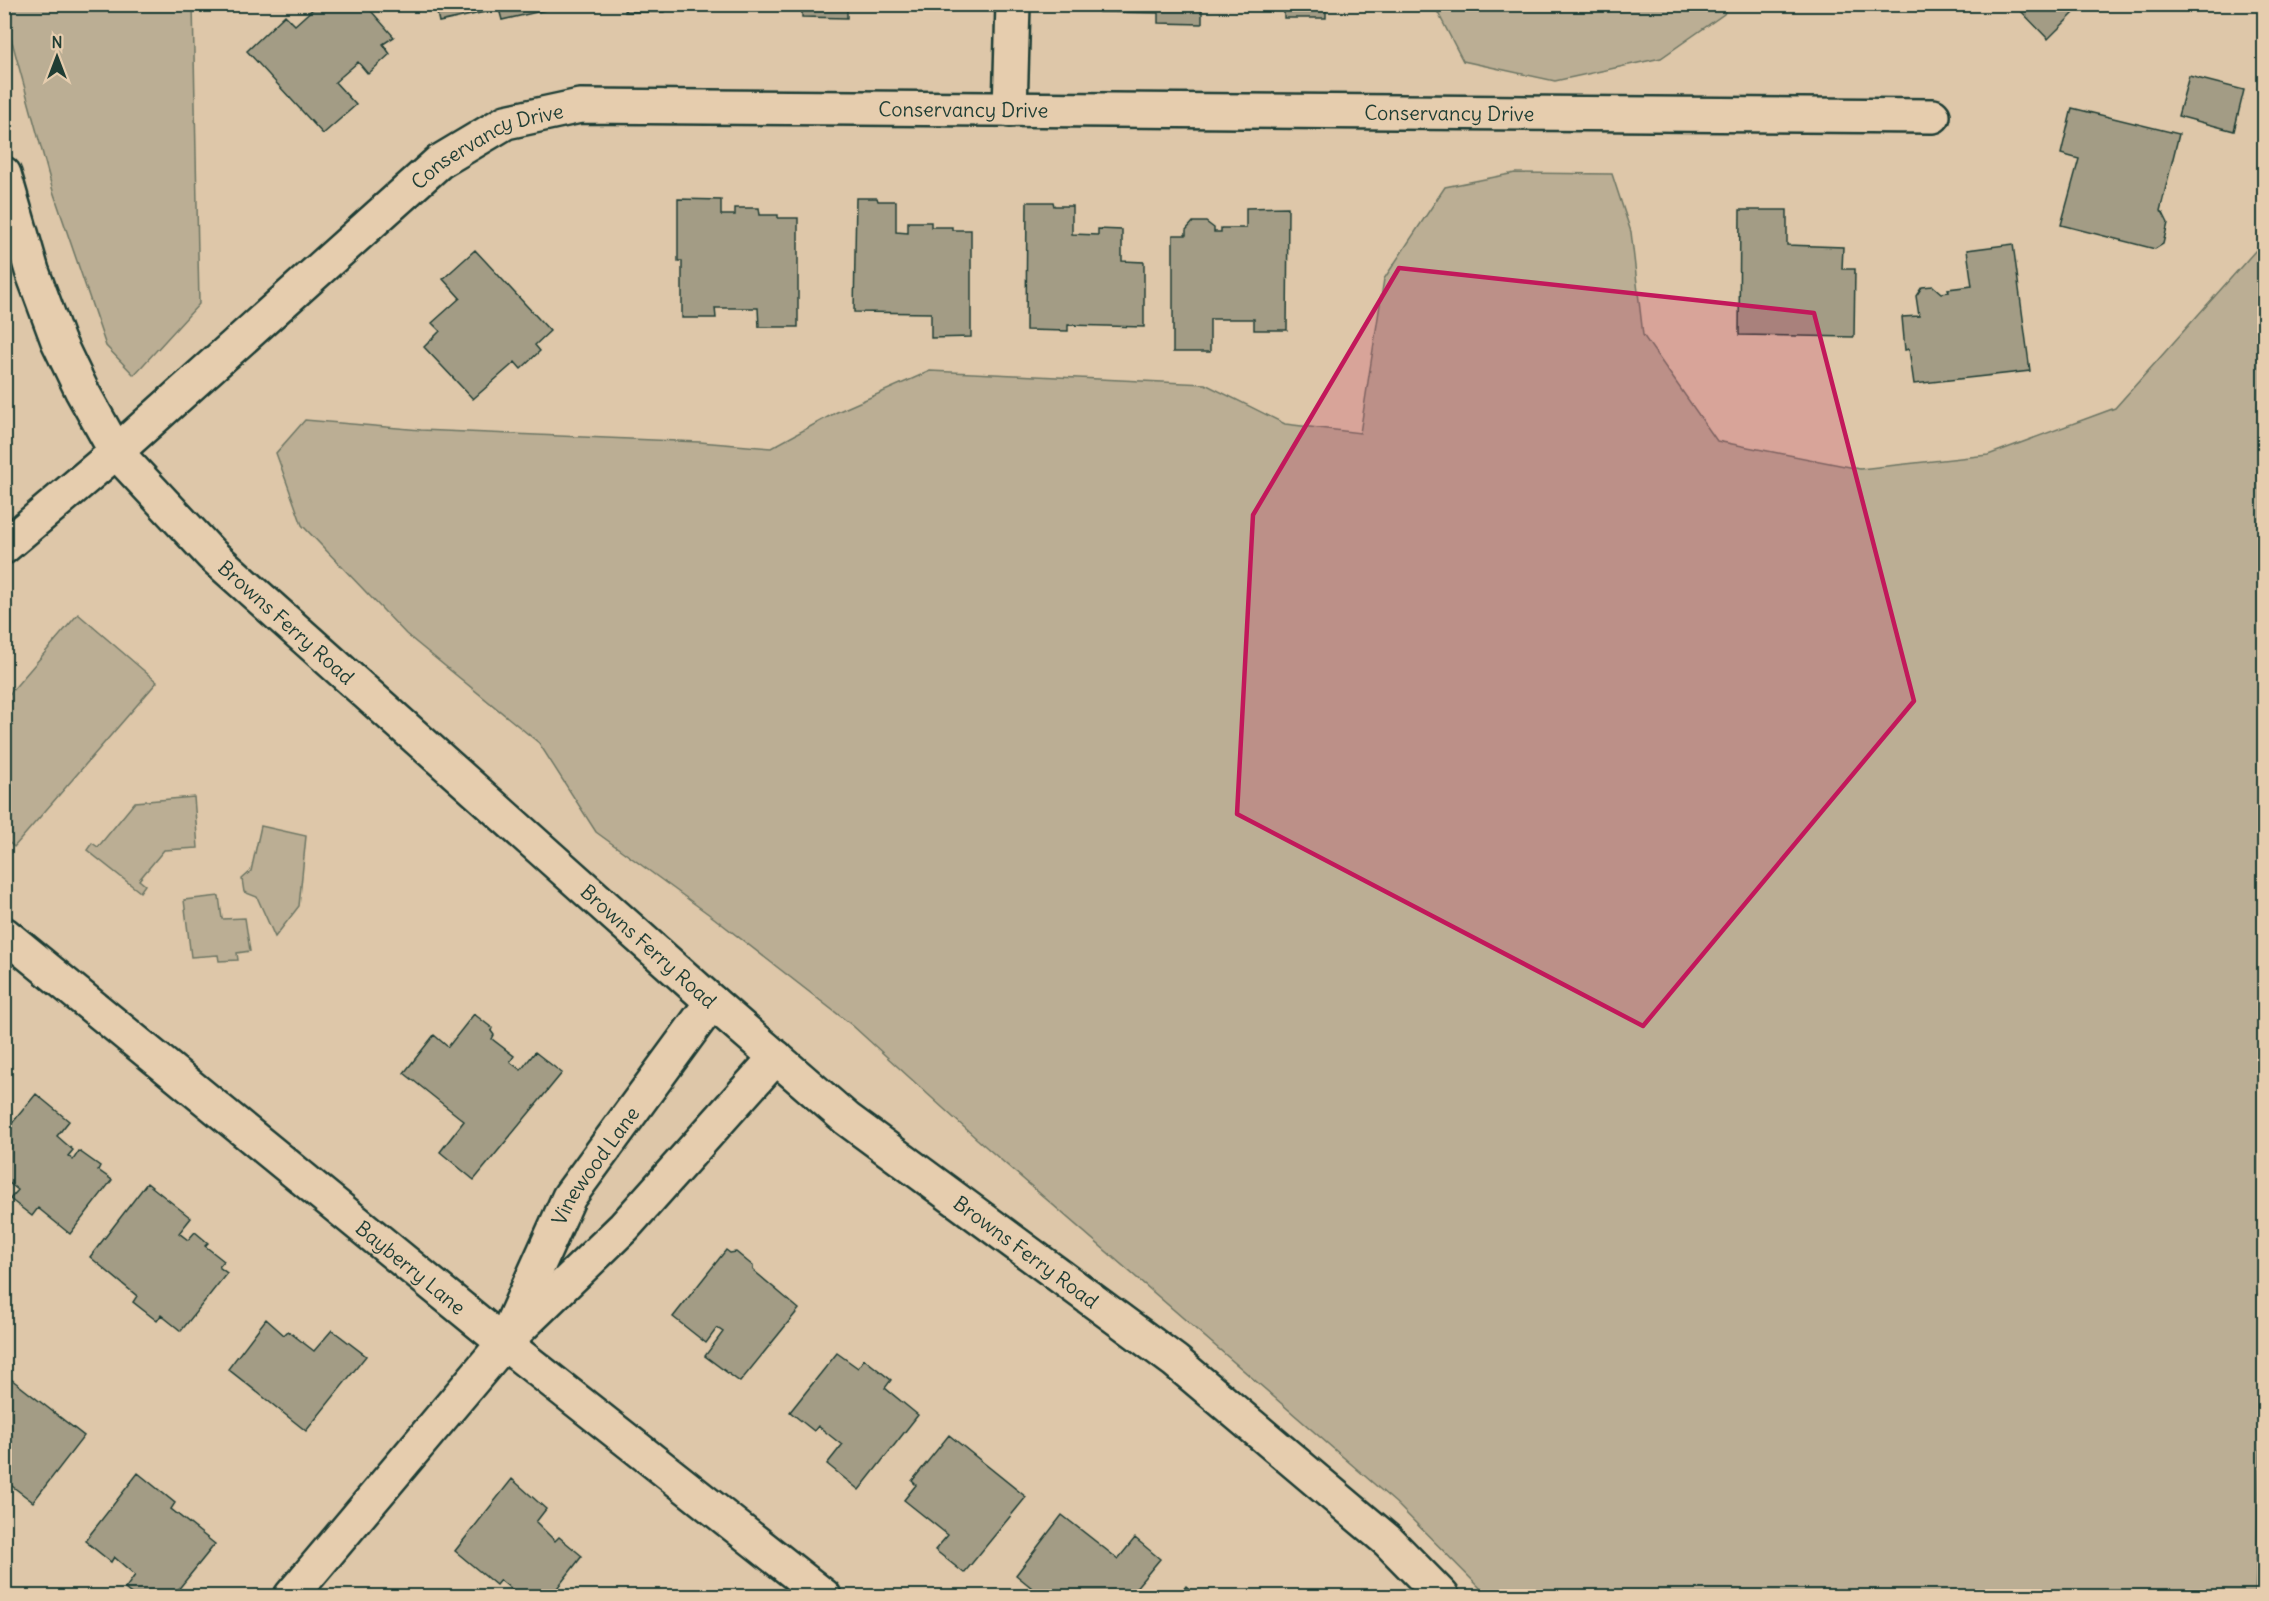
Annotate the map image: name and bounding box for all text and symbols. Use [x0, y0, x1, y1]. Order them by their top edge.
north arrow [27, 27, 87, 87]
text: N [51, 32, 63, 52]
street label: Conservancy Drive [878, 96, 1048, 122]
street label: Conservancy Drive [405, 98, 565, 194]
street label: Conservancy Drive [1364, 99, 1534, 126]
street label: Browns Ferry Road [214, 555, 360, 689]
street label: Browns Ferry Road [576, 878, 722, 1013]
street label: Vinewood Lane [546, 1101, 644, 1229]
street label: Browns Ferry Road [949, 1190, 1104, 1313]
street label: Bayberry Lane [351, 1215, 471, 1319]

